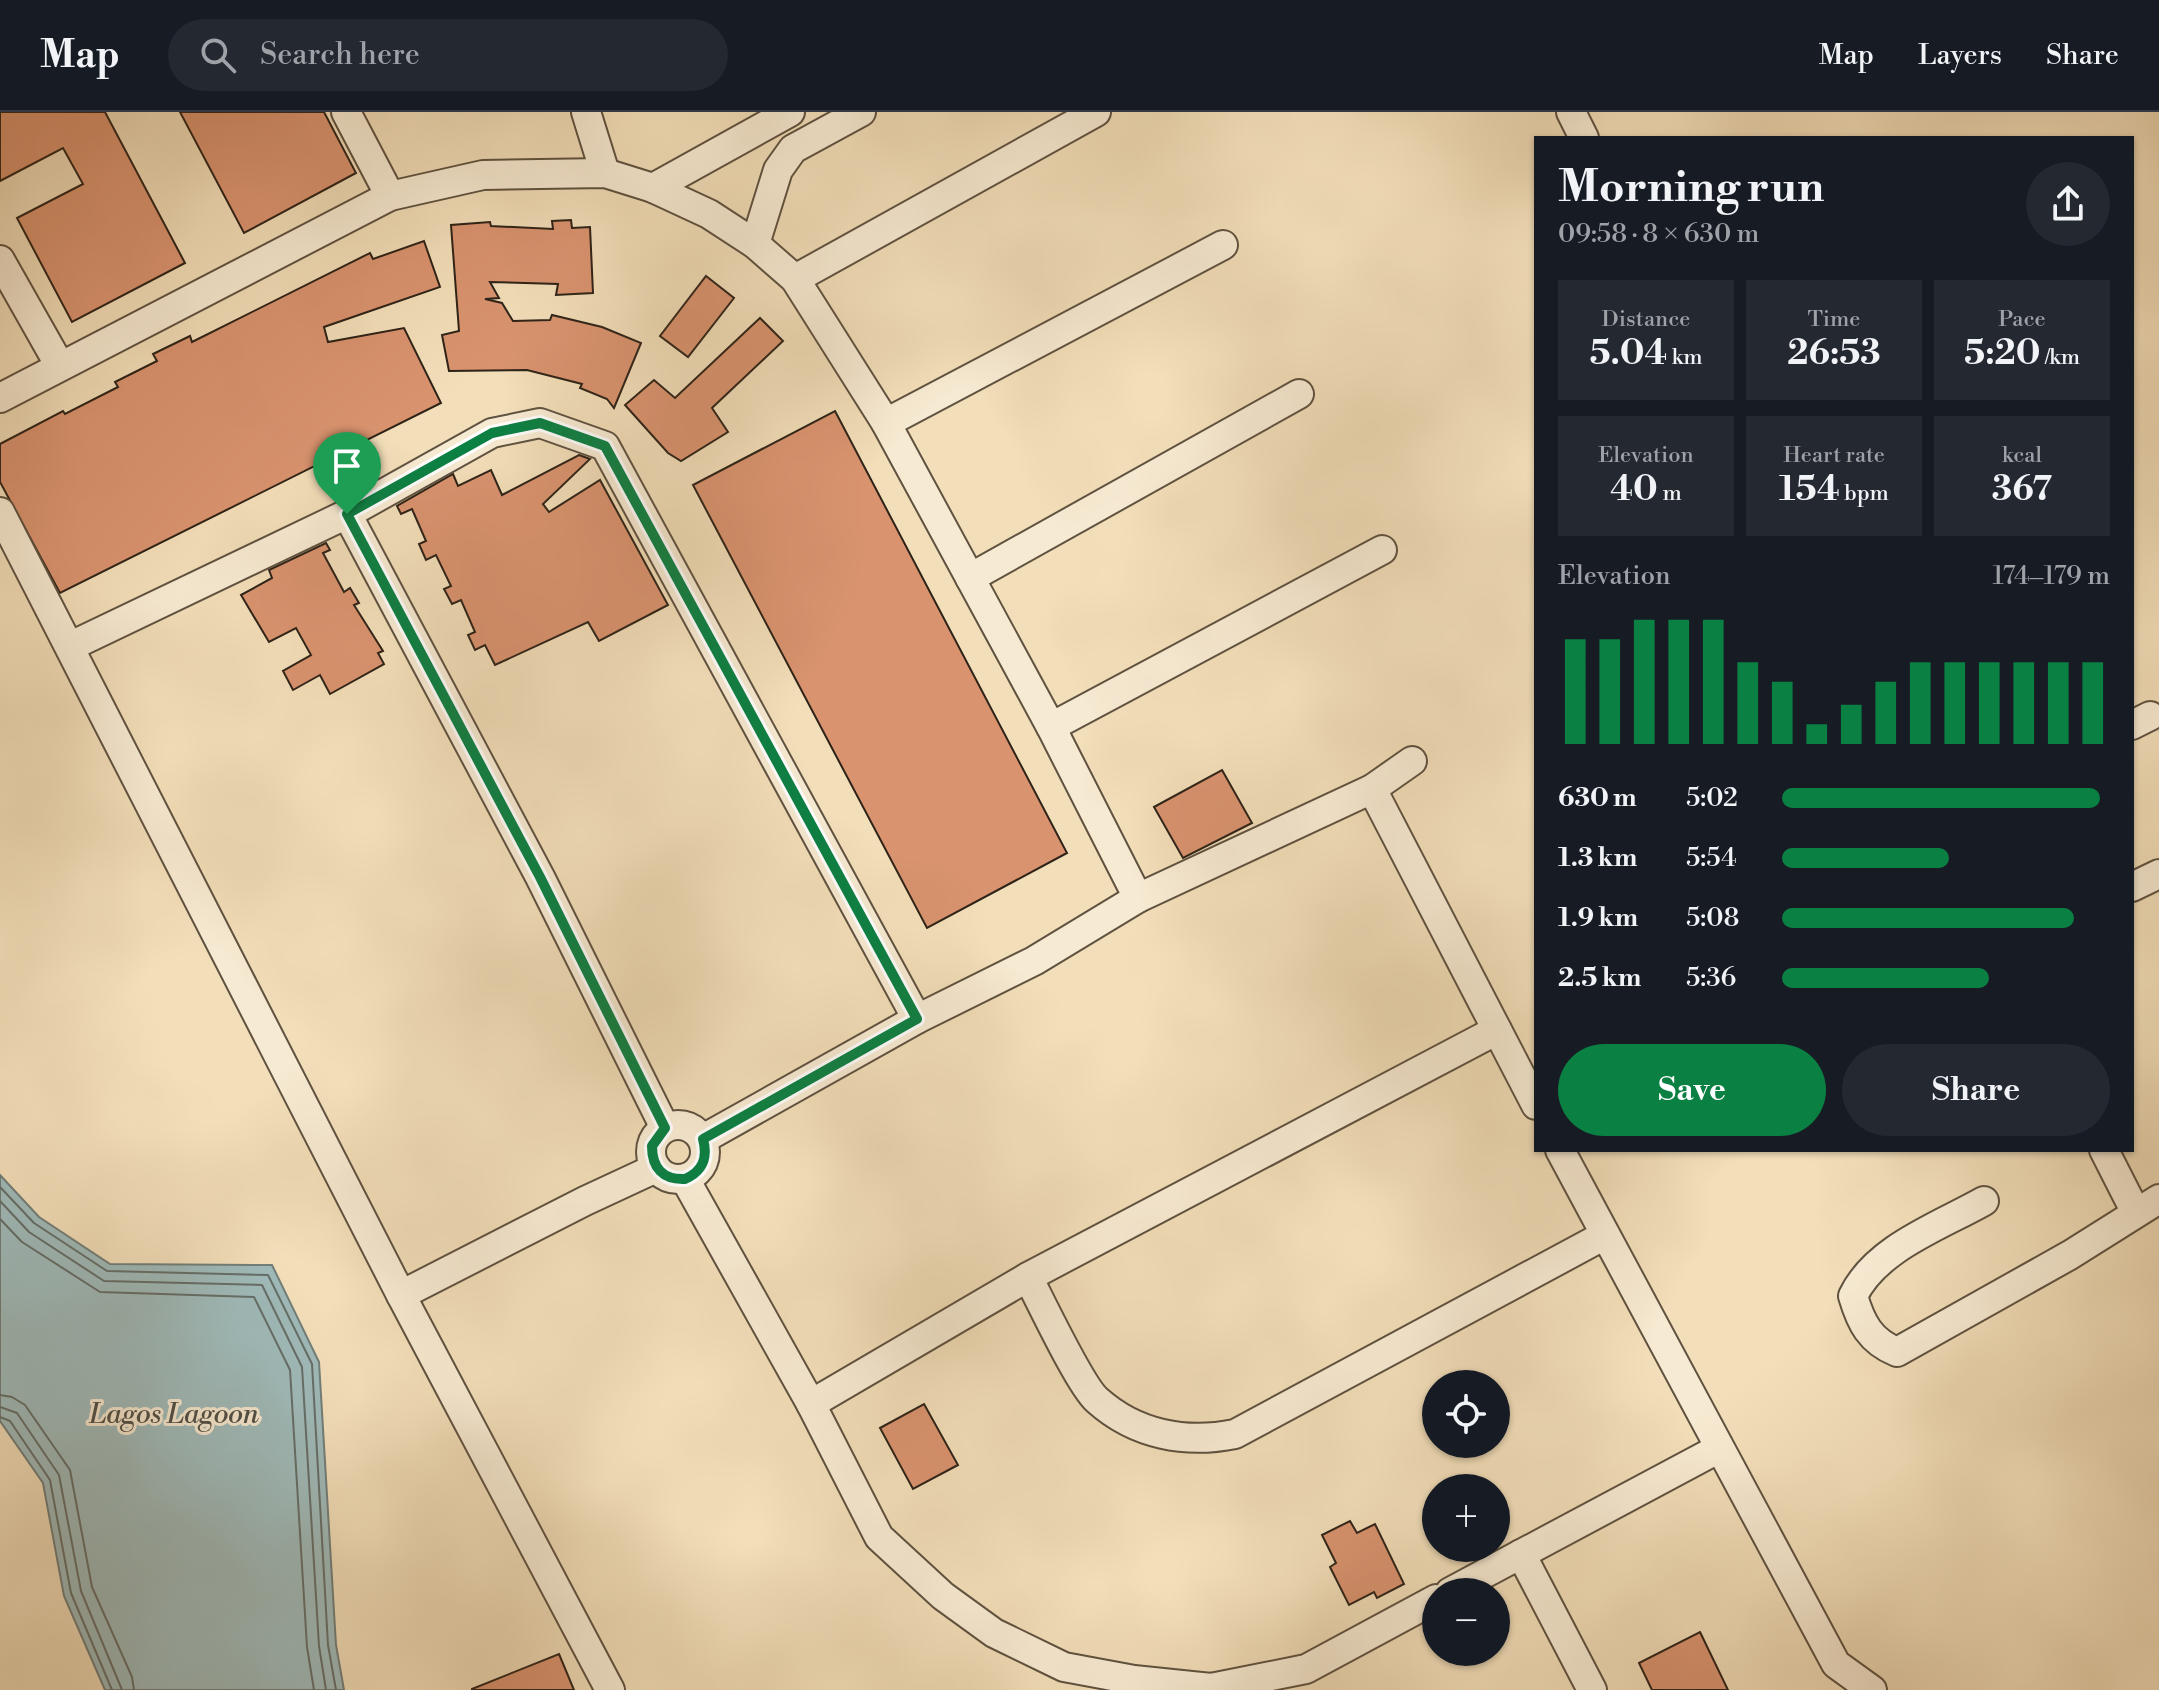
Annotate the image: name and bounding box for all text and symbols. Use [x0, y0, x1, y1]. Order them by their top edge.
search box [168, 19, 728, 91]
text: Map [40, 32, 120, 79]
icon: search [196, 33, 240, 77]
text: Search here [260, 36, 420, 74]
text: Map [1819, 38, 1874, 73]
text: Layers [1918, 38, 2002, 73]
text: Share [2046, 38, 2119, 73]
text: Morning run [1558, 160, 1824, 215]
button: share [2026, 162, 2110, 246]
text: 09:58 · 8 × 630 m [1558, 218, 1759, 250]
text: Distance [1602, 306, 1690, 333]
text: Time [1808, 306, 1860, 333]
text: Pace [1998, 306, 2046, 333]
text: 5.04 [1589, 333, 1667, 375]
text: 26:53 [1787, 333, 1881, 375]
text: 5:20 [1964, 333, 2040, 375]
text: km [1667, 344, 1703, 371]
text: /km [2040, 344, 2080, 371]
pin [313, 432, 381, 514]
text: Elevation [1598, 442, 1694, 469]
text: Heart rate [1783, 442, 1885, 469]
text: kcal [2002, 442, 2042, 469]
icon: arrive [325, 444, 369, 488]
text: 40 [1610, 469, 1658, 511]
text: 154 [1779, 469, 1840, 511]
text: 367 [1992, 469, 2052, 511]
text: m [1658, 480, 1682, 507]
text: bpm [1840, 480, 1889, 507]
text: Elevation [1558, 560, 1671, 592]
text: 174–179 m [1993, 560, 2110, 592]
text: 630 m [1558, 782, 1637, 814]
text: 5:02 [1686, 782, 1738, 814]
text: 1.3 km [1558, 842, 1637, 874]
text: 5:54 [1686, 842, 1737, 874]
text: 1.9 km [1558, 902, 1638, 934]
text: 5:08 [1686, 902, 1739, 934]
text: 2.5 km [1558, 962, 1641, 994]
text: 5:36 [1686, 962, 1736, 994]
button: Save [1558, 1044, 1826, 1136]
button: Share [1842, 1044, 2110, 1136]
map controls [1422, 1370, 1510, 1666]
button: locate [1422, 1370, 1510, 1458]
water label: Lagos Lagoon [88, 1397, 259, 1432]
button: + [1422, 1474, 1510, 1562]
button: − [1422, 1578, 1510, 1666]

